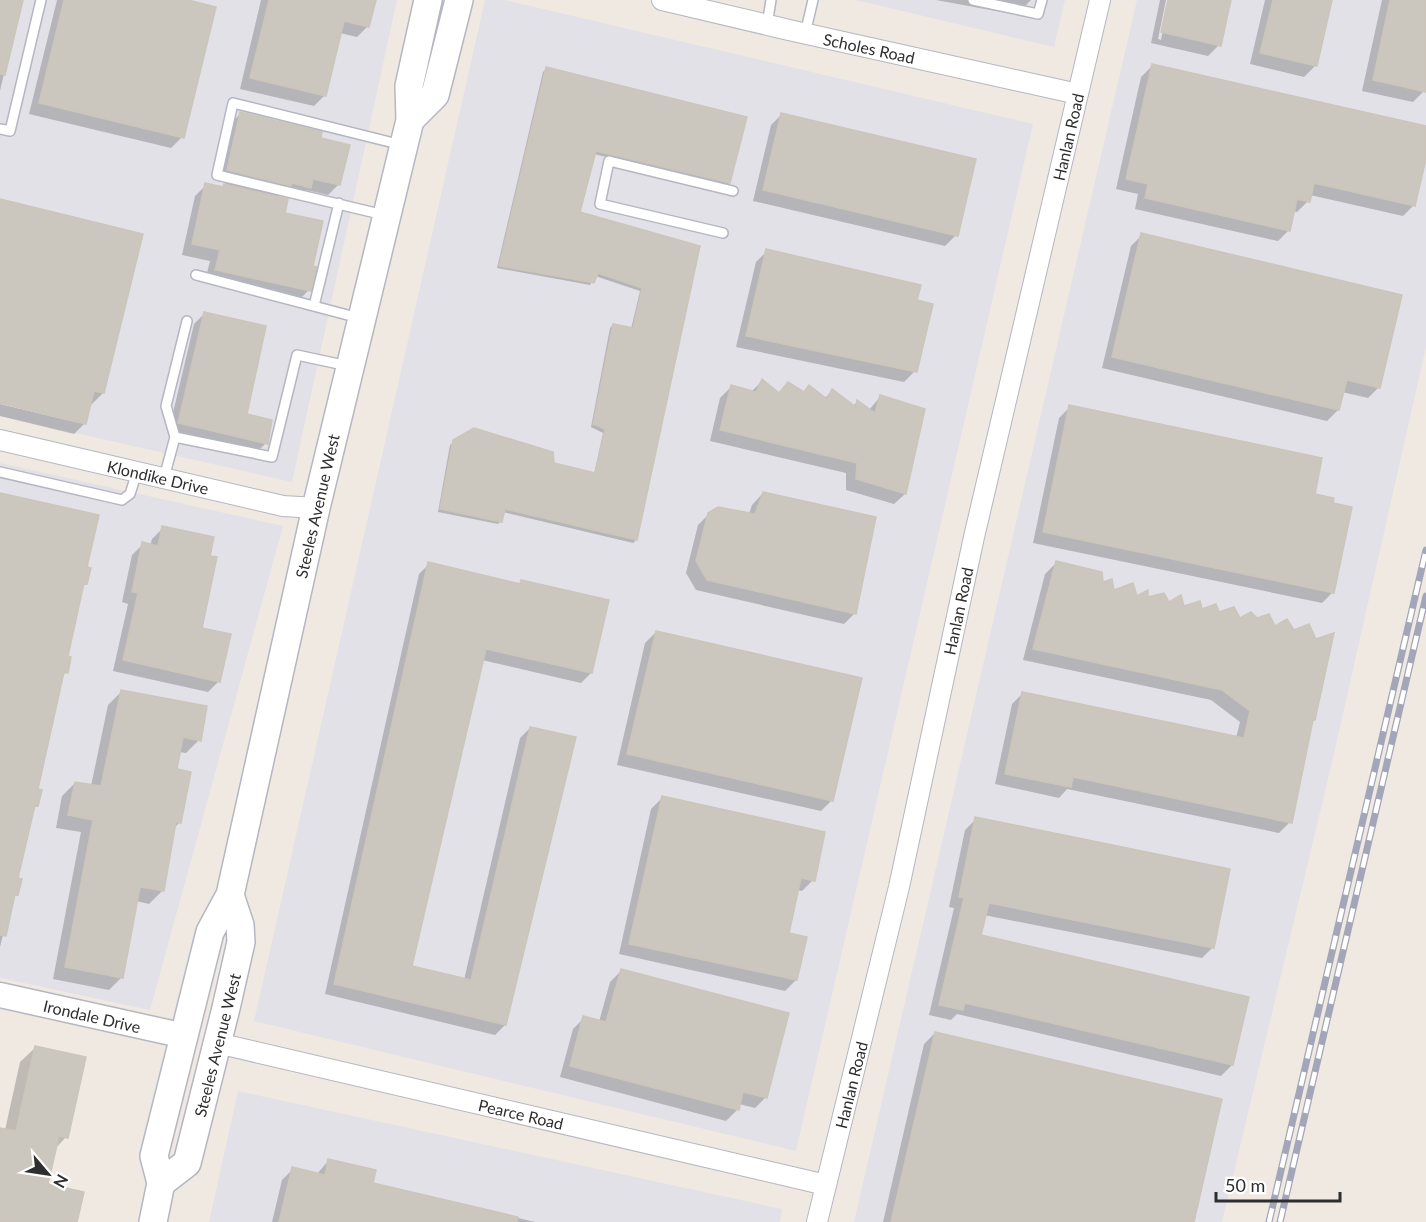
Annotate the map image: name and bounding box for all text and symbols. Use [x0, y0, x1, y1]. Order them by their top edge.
street label: Scholes Road [822, 29, 916, 67]
street label: Hanlan Road [1049, 91, 1087, 183]
street label: Steeles Avenue West [291, 432, 343, 580]
street label: Klondike Drive [105, 456, 211, 498]
street label: Hanlan Road [939, 565, 977, 657]
street label: Steeles Avenue West [190, 971, 244, 1119]
street label: Irondale Drive [42, 996, 142, 1036]
street label: Hanlan Road [831, 1039, 871, 1131]
street label: Pearce Road [477, 1095, 565, 1133]
north arrow [18, 1144, 78, 1204]
scale bar [1216, 1165, 1340, 1203]
text: N [50, 1172, 73, 1192]
text: 50 m [1225, 1174, 1265, 1196]

